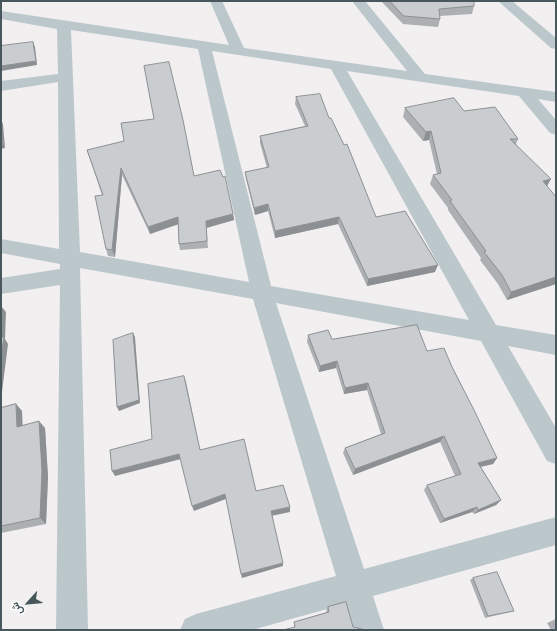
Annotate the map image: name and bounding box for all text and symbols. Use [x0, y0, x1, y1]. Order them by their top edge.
north arrow [8, 583, 48, 623]
text: ش [8, 600, 26, 618]

